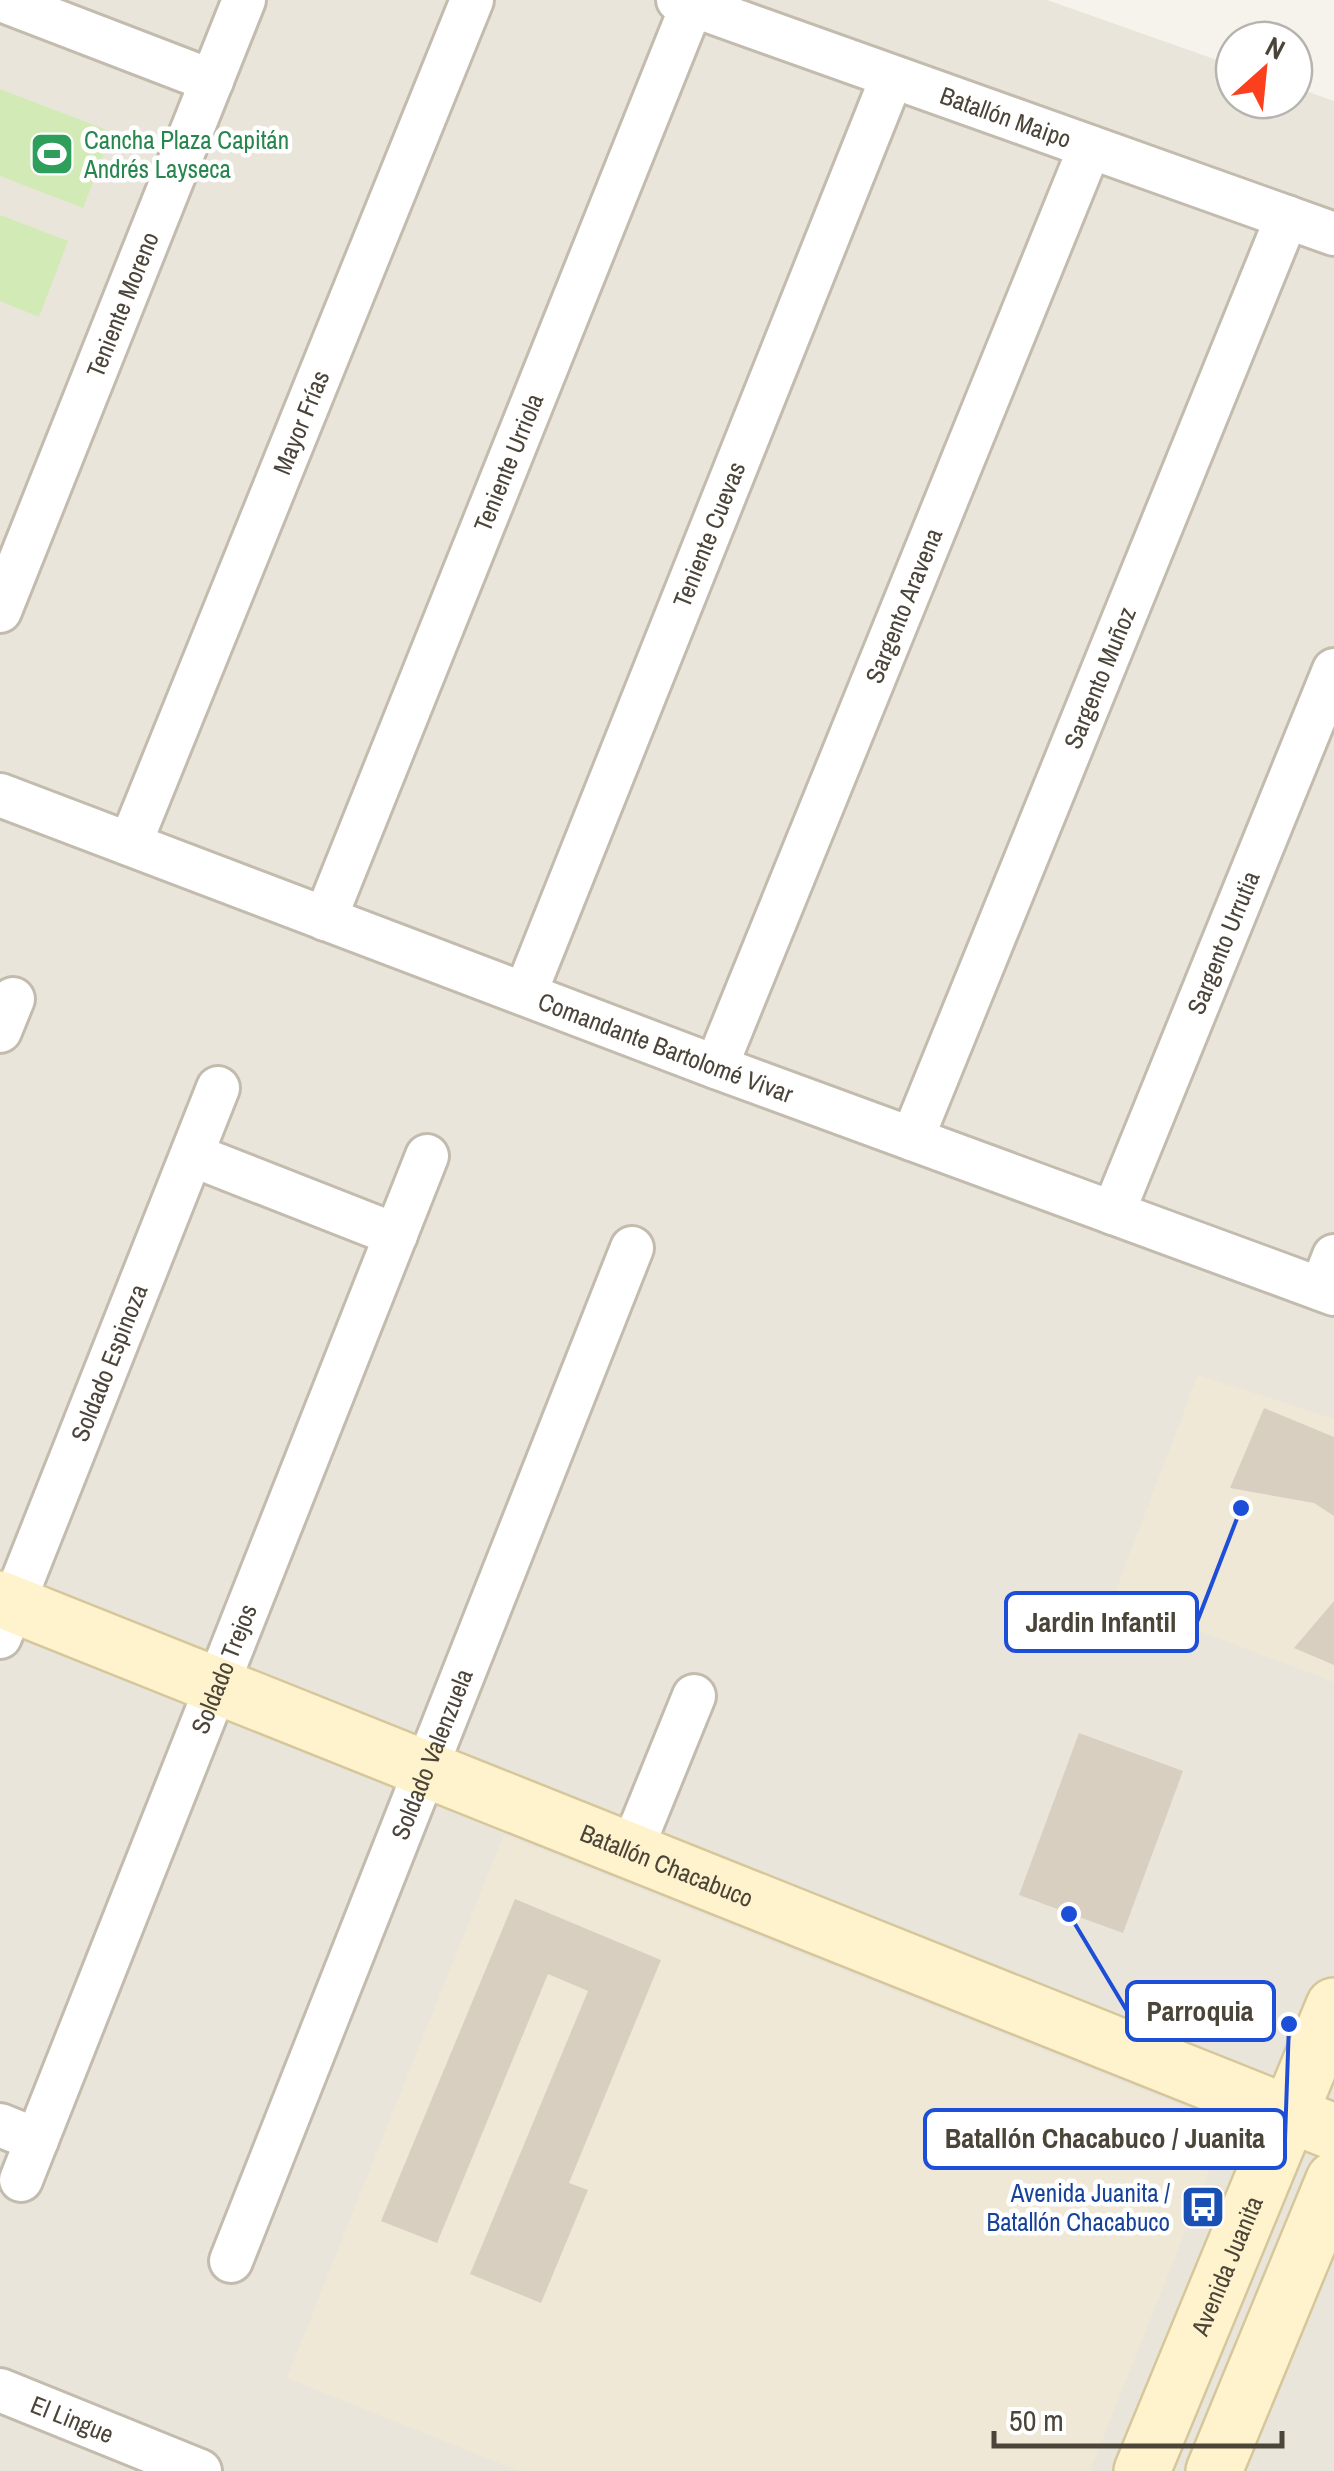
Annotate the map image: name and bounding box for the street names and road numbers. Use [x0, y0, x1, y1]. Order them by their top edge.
street label: Batallón Maipo [936, 78, 1076, 156]
street label: Teniente Moreno [78, 227, 167, 382]
street label: Mayor Frías [265, 365, 337, 479]
street label: Teniente Urriola [465, 388, 552, 536]
street label: Teniente Cuevas [665, 457, 753, 612]
street label: Sargento Aravena [857, 523, 950, 688]
street label: Sargento Muñoz [1056, 602, 1144, 754]
street label: Sargento Urrutia [1179, 865, 1268, 1019]
street label: Comandante Bartolomé Vivar [533, 984, 798, 1111]
street label: Soldado Espinoza [62, 1279, 156, 1446]
street label: Soldado Trejos [183, 1599, 265, 1739]
street label: Soldado Valenzuela [382, 1663, 481, 1845]
street label: Batallón Chacabuco [575, 1816, 758, 1915]
street label: Avenida Juanita [1182, 2190, 1271, 2342]
street label: El Lingue [26, 2387, 119, 2451]

